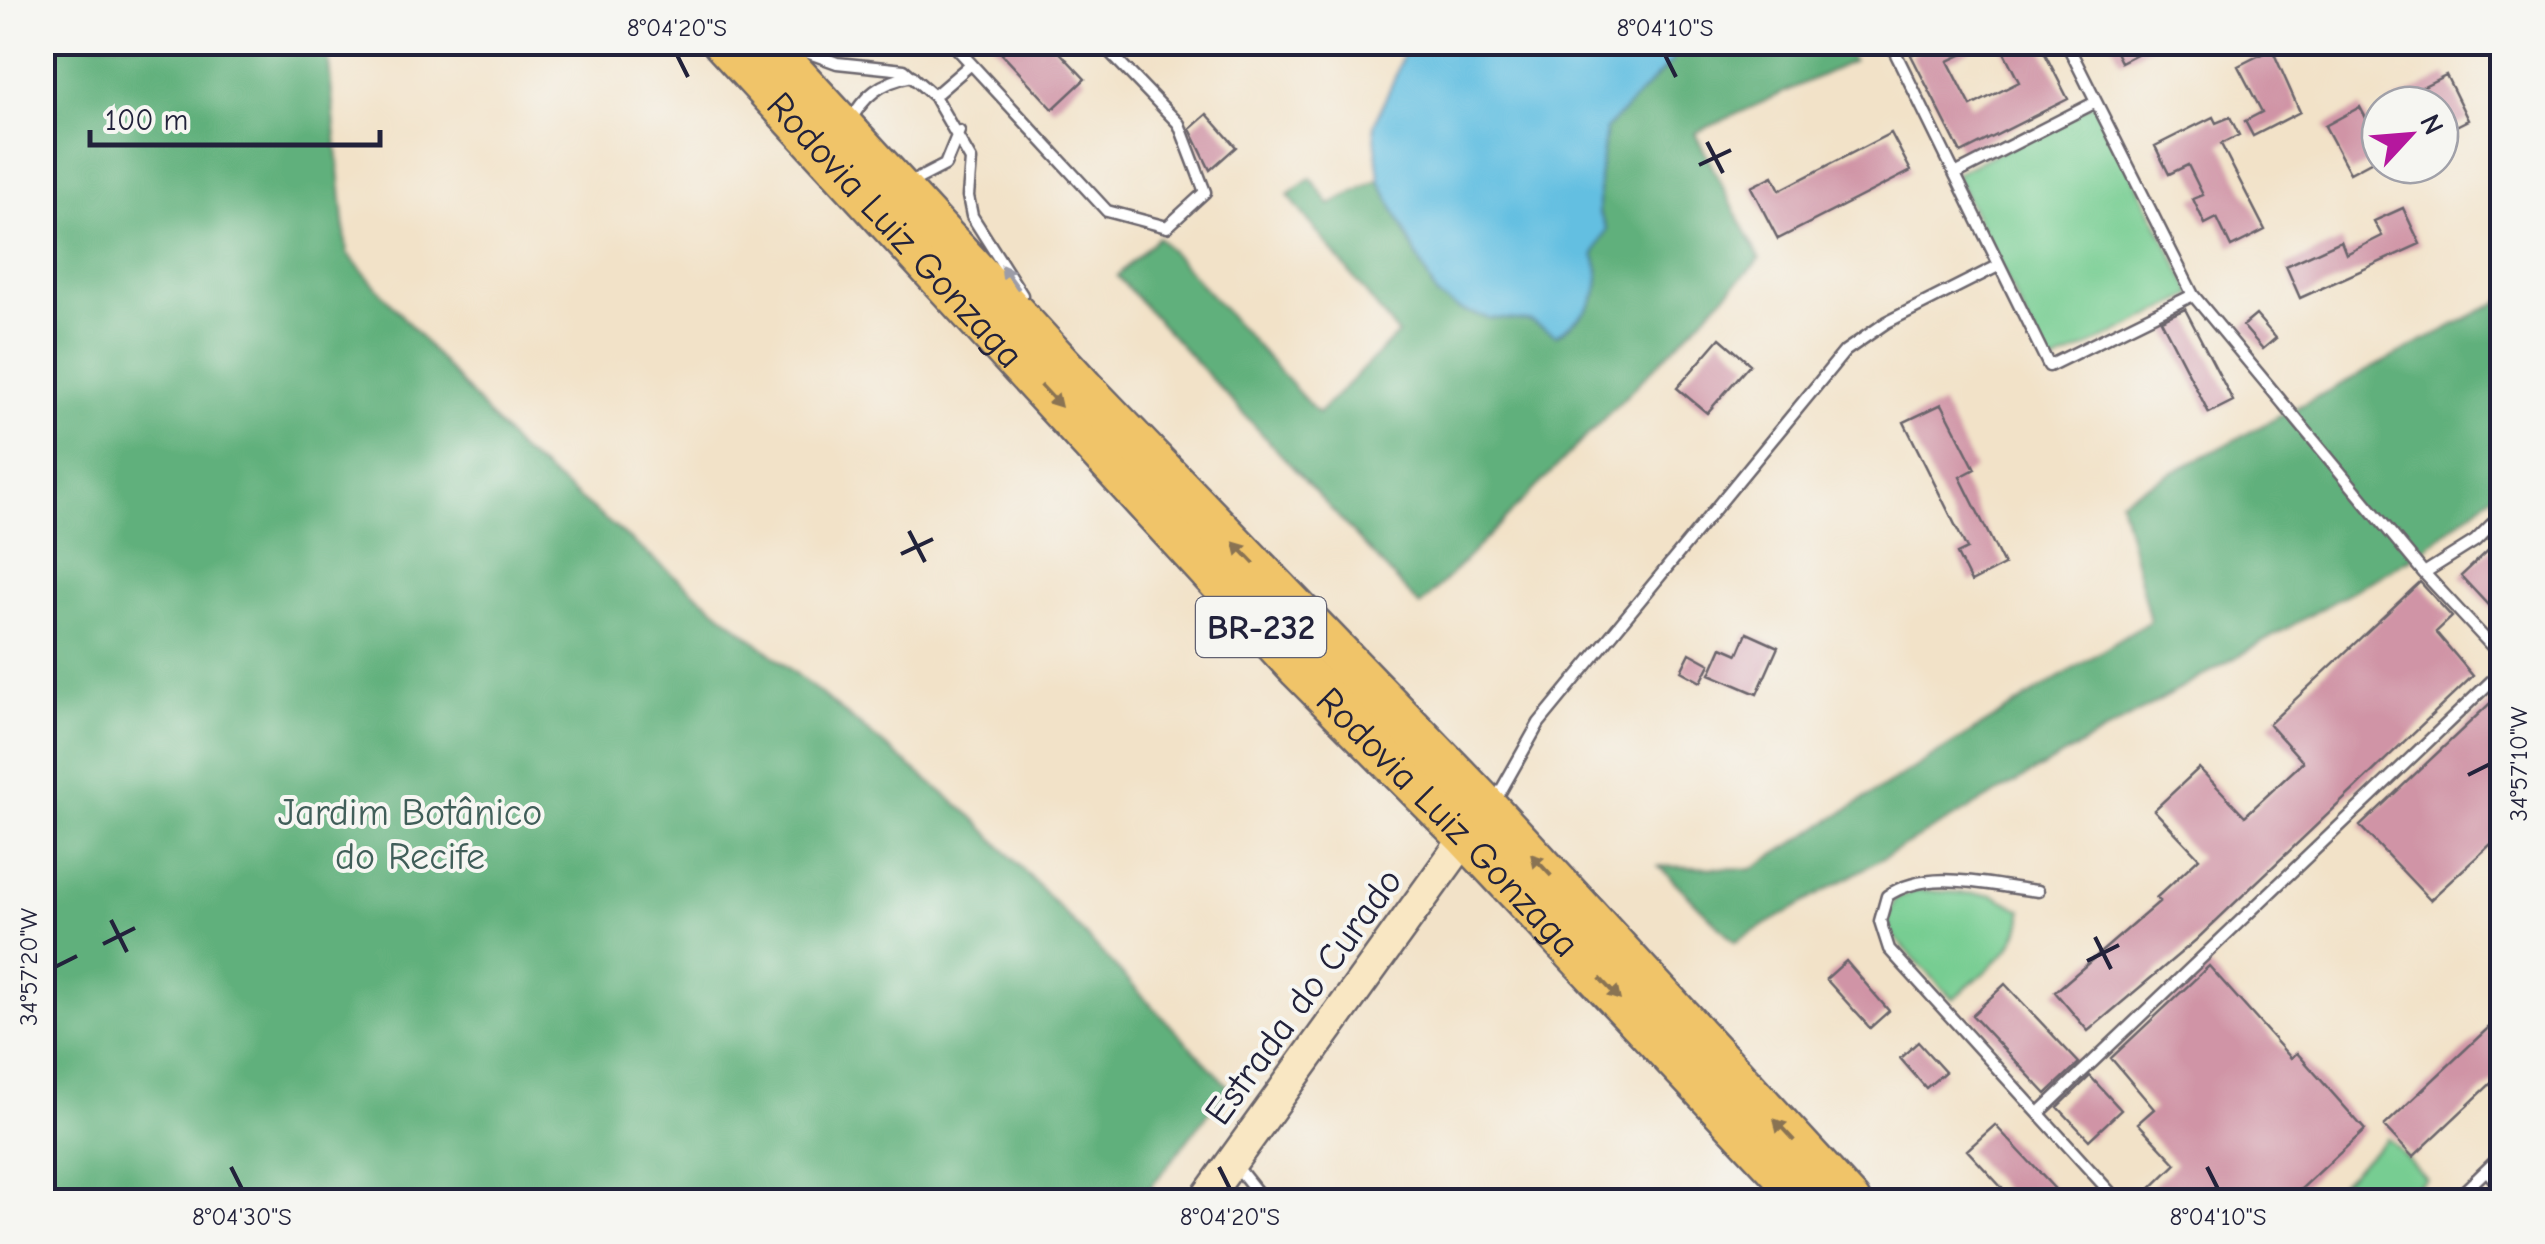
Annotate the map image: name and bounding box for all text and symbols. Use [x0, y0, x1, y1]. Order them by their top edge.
text: 8°04'20"S [627, 13, 727, 42]
text: 8°04'10"S [1616, 13, 1714, 42]
street label: Rodovia Luiz Gonzaga [757, 84, 1032, 377]
scale bar [90, 85, 380, 147]
north arrow [2360, 85, 2460, 185]
text: 100 m [105, 103, 188, 138]
text: N [2413, 109, 2450, 140]
one-way arrow [1000, 264, 1020, 290]
one-way arrow [1039, 384, 1062, 408]
one-way arrow [1233, 541, 1256, 565]
road number: BR-232 [1196, 597, 1326, 657]
street label: Rodovia Luiz Gonzaga [1307, 679, 1588, 966]
text: 34°57'10"W [2504, 706, 2533, 821]
park label: Jardim Botânico do Recife [278, 791, 542, 879]
one-way arrow [1529, 853, 1552, 877]
street label: Estrada do Curado [1196, 860, 1412, 1133]
text: 34°57'20"W [14, 908, 43, 1026]
one-way arrow [1598, 977, 1621, 1001]
one-way arrow [1773, 1118, 1796, 1142]
text: 8°04'30"S [192, 1202, 292, 1231]
text: 8°04'20"S [1180, 1202, 1280, 1231]
text: 8°04'10"S [2169, 1202, 2267, 1231]

